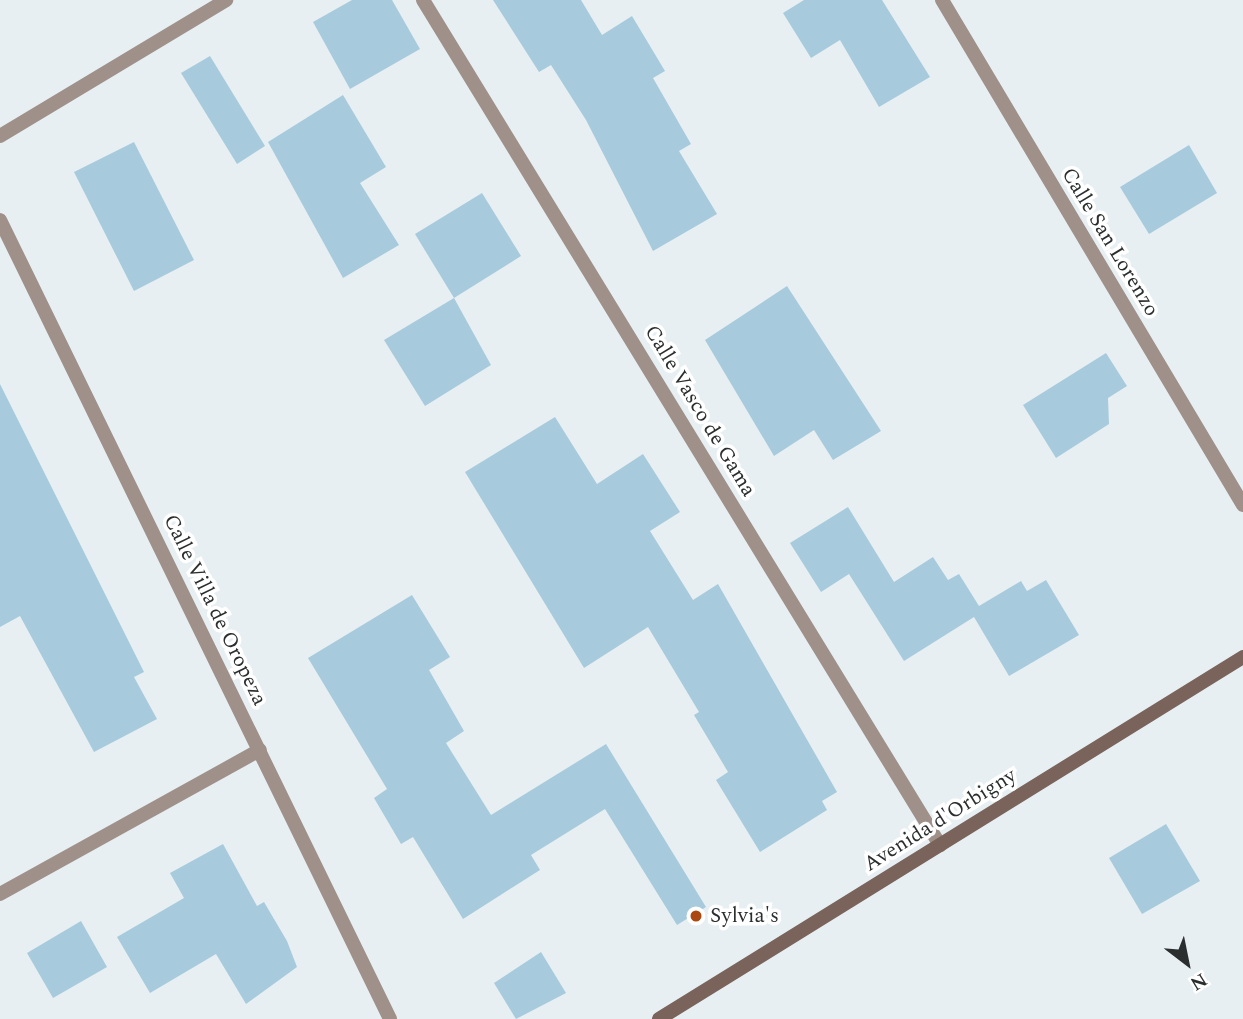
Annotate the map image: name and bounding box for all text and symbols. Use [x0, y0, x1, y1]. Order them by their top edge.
street label: Calle San Lorenzo [1056, 163, 1164, 321]
street label: Calle Vasco de Gama [639, 321, 761, 501]
street label: Calle Villa de Oropeza [158, 510, 272, 710]
street label: Avenida d'Orbigny [859, 763, 1021, 877]
place label: Sylvia's [710, 903, 779, 929]
marker: Sylvia's [688, 908, 704, 924]
north arrow [1152, 928, 1222, 998]
text: N [1184, 965, 1213, 998]

